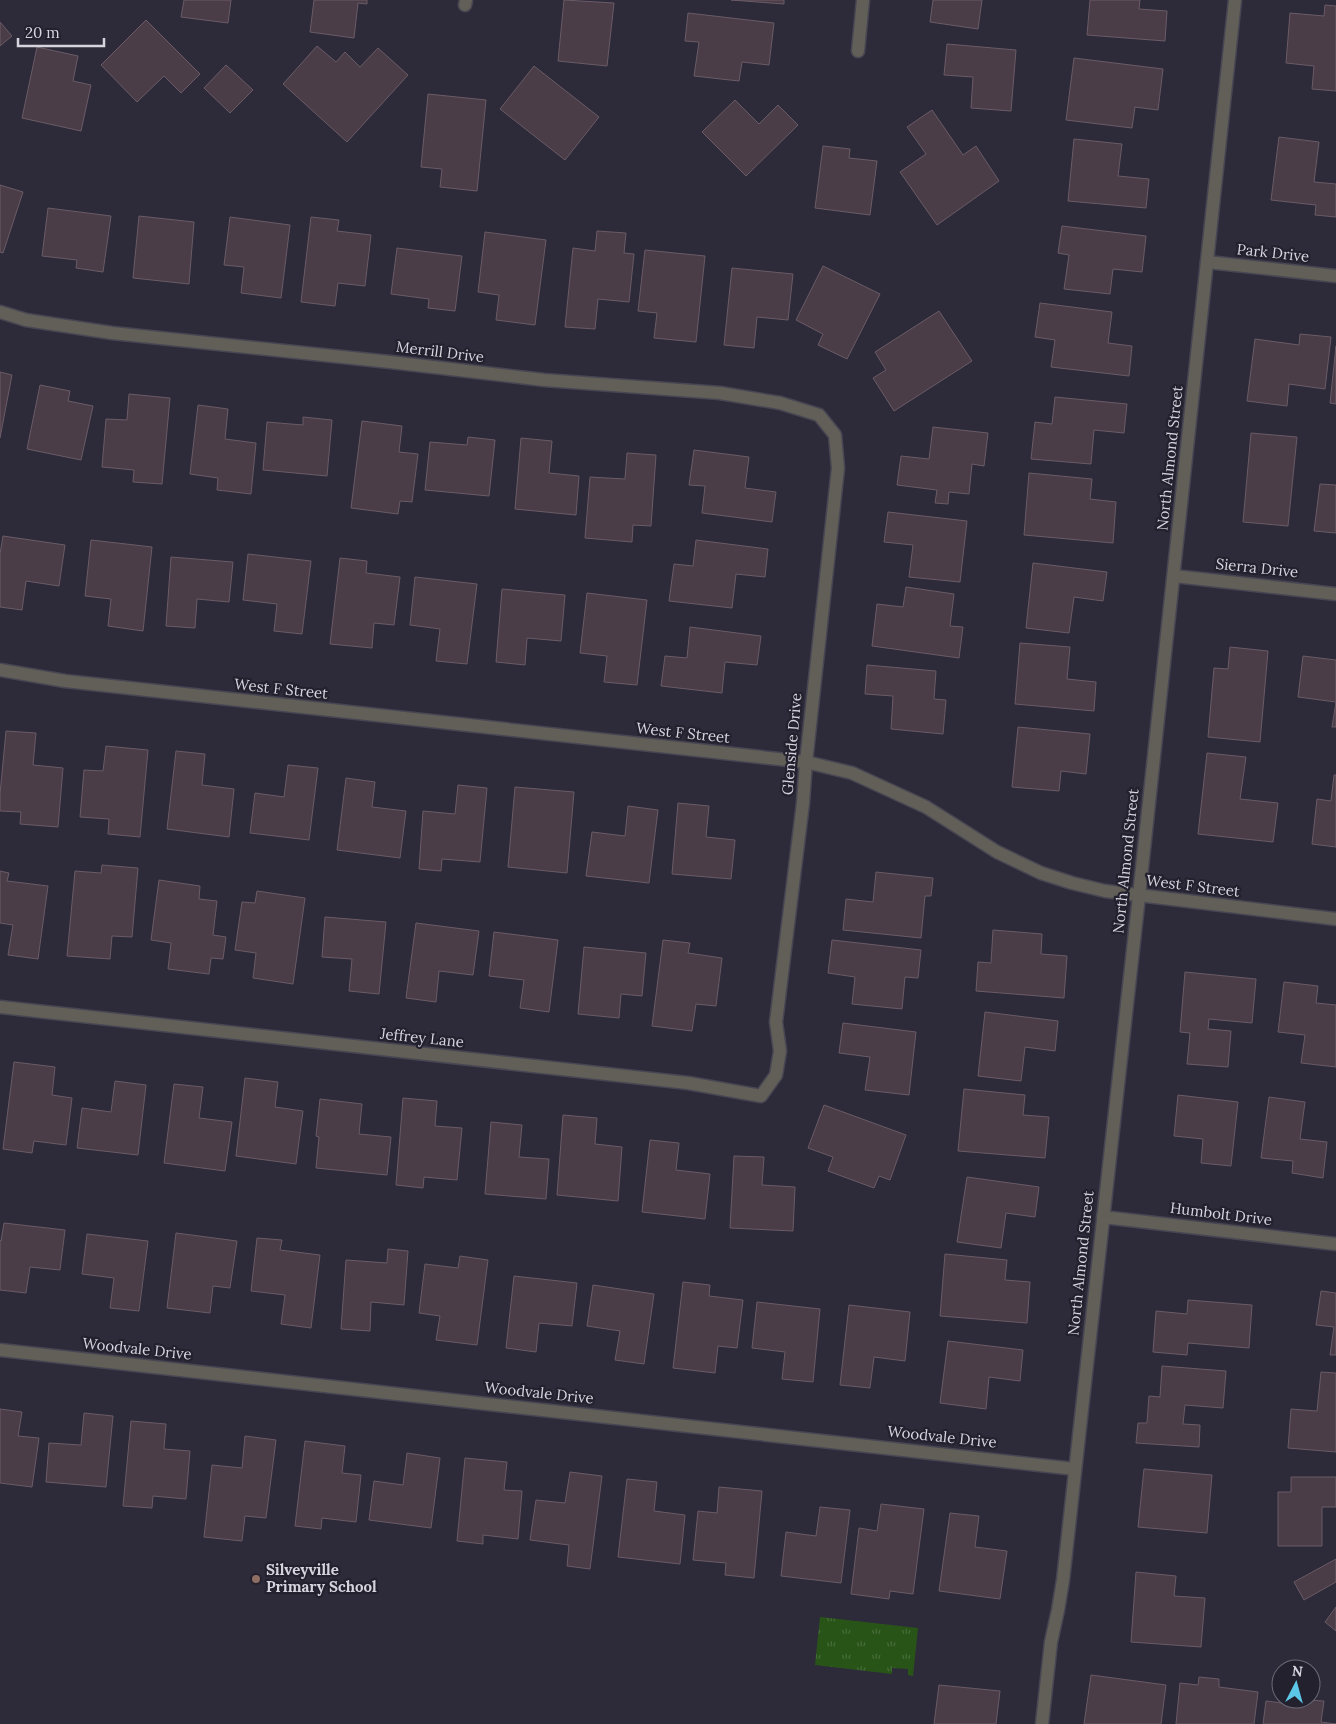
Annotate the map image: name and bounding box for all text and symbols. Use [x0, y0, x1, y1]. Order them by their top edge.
scale bar [18, 15, 104, 47]
text: 20 m [25, 23, 60, 42]
street label: Park Drive [1236, 239, 1310, 266]
street label: Merrill Drive [395, 337, 485, 366]
street label: North Almond Street [1152, 384, 1187, 531]
street label: Sierra Drive [1215, 554, 1299, 581]
street label: West F Street [233, 674, 329, 703]
street label: Glenside Drive [778, 692, 805, 796]
street label: West F Street [635, 718, 731, 747]
street label: North Almond Street [1108, 787, 1143, 934]
street label: West F Street [1145, 870, 1241, 901]
street label: Jeffrey Lane [378, 1024, 465, 1051]
street label: North Almond Street [1063, 1189, 1098, 1336]
street label: Humbolt Drive [1169, 1198, 1273, 1229]
street label: Woodvale Drive [82, 1333, 193, 1364]
street label: Woodvale Drive [484, 1377, 595, 1408]
street label: Woodvale Drive [887, 1421, 998, 1452]
place label: Silveyville Primary School [266, 1560, 377, 1596]
marker: Silveyville Primary School [250, 1573, 262, 1585]
north arrow [1271, 1659, 1321, 1709]
text: N [1291, 1662, 1304, 1681]

